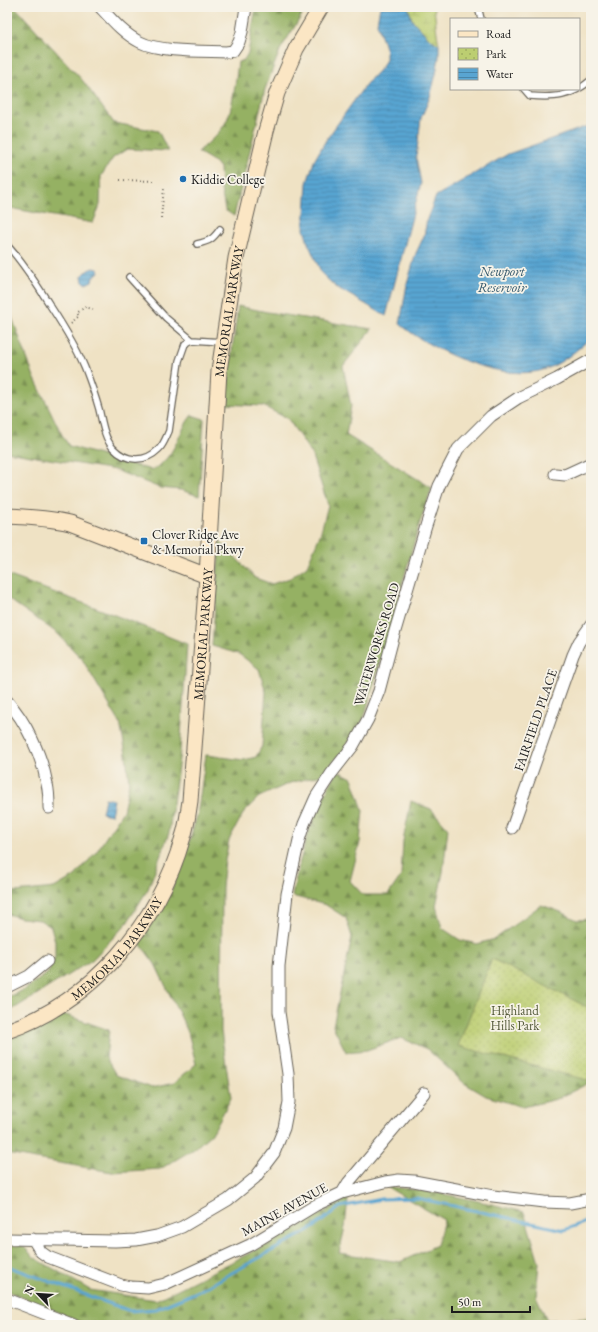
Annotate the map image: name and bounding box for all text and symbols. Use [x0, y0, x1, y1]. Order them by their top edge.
legend [450, 18, 580, 90]
text: Road [486, 26, 512, 42]
text: Park [486, 46, 507, 62]
text: Water [486, 66, 513, 82]
place label: Kiddie College [191, 171, 265, 188]
marker: Kiddie College [178, 174, 188, 184]
street label: MEMORIAL PARKWAY [211, 243, 248, 377]
water label: Newport Reservoir [478, 262, 527, 296]
place label: Clover Ridge Ave & Memorial Pkwy [152, 526, 244, 558]
marker: Clover Ridge Ave & Memorial Pkwy [139, 536, 149, 546]
street label: MEMORIAL PARKWAY [190, 566, 217, 701]
street label: WATERWORKS ROAD [350, 580, 403, 708]
street label: FAIRFIELD PLACE [510, 667, 561, 773]
street label: MEMORIAL PARKWAY [67, 893, 167, 1004]
park label: Highland Hills Park [491, 1002, 540, 1034]
street label: MAINE AVENUE [238, 1179, 330, 1240]
north arrow [18, 1274, 58, 1314]
text: N [21, 1283, 37, 1297]
scale bar [452, 1288, 530, 1314]
text: 50 m [458, 1294, 482, 1310]

